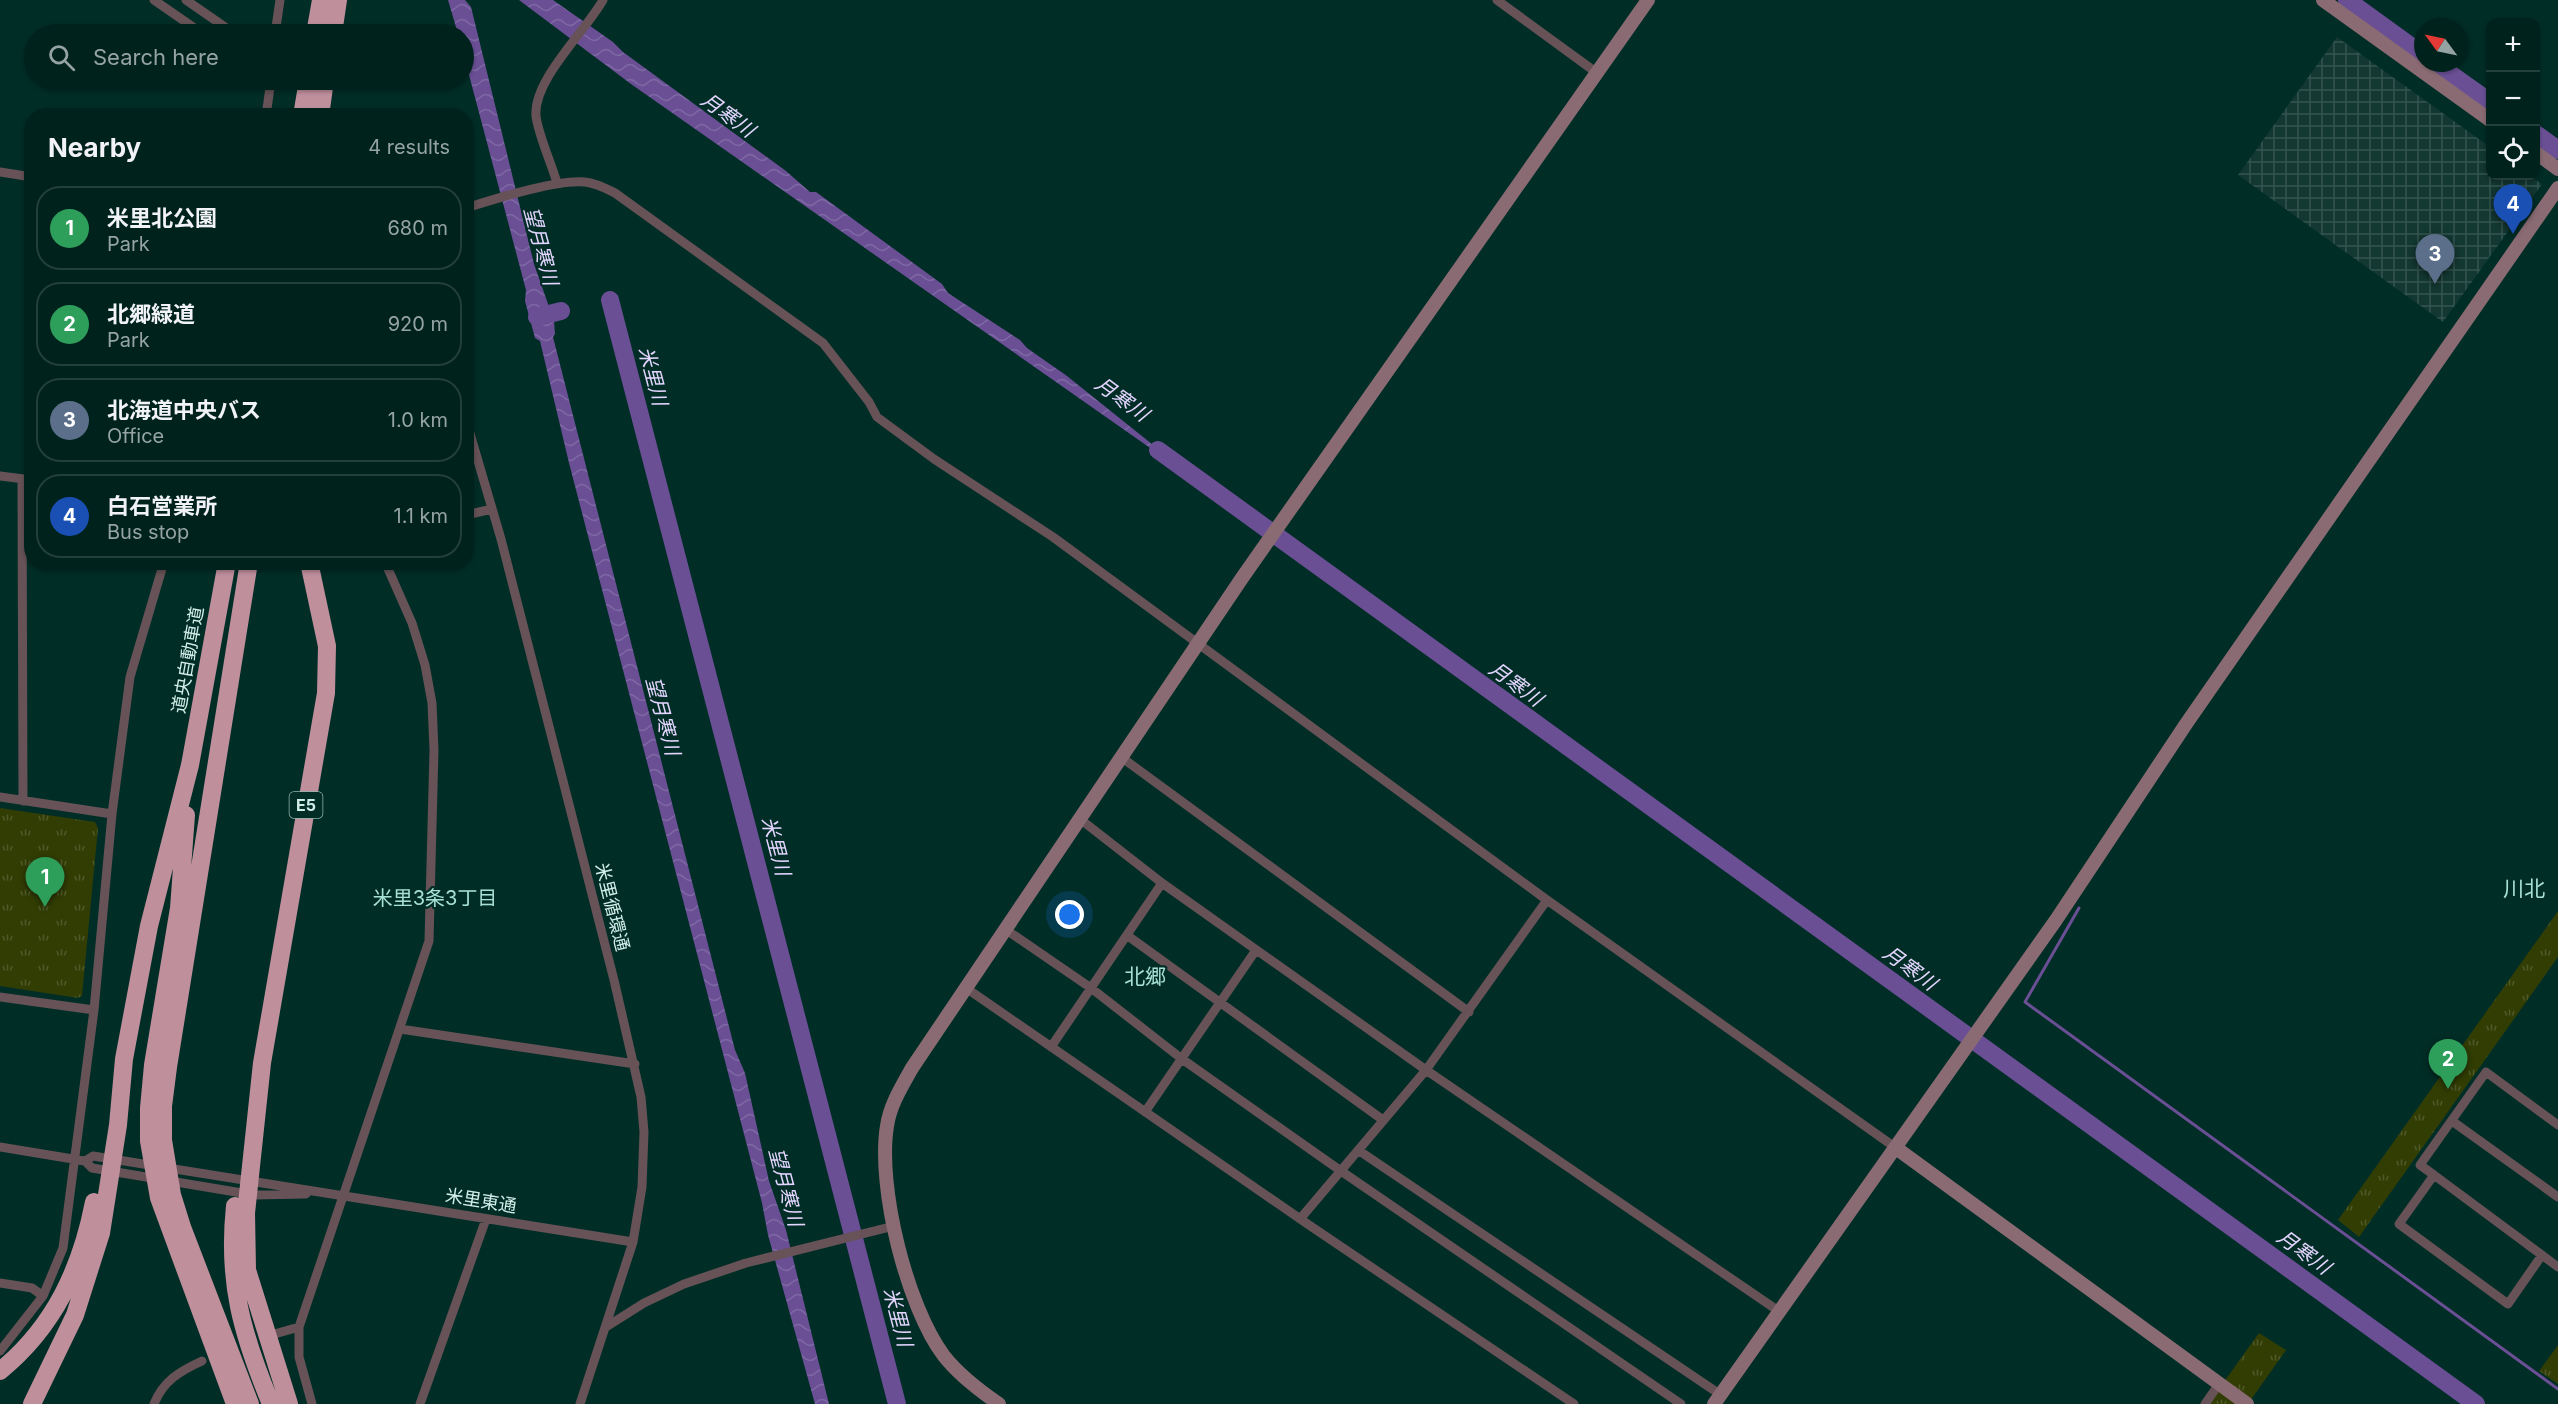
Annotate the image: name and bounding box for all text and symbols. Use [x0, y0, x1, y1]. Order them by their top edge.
north arrow [2414, 18, 2468, 72]
map controls [2486, 18, 2540, 180]
button: + [2486, 18, 2540, 72]
search box [24, 24, 474, 90]
icon: search [45, 41, 78, 74]
text: Search here [93, 44, 219, 70]
button: − [2486, 72, 2540, 126]
water label: 月寒川 [697, 88, 761, 144]
button: locate [2486, 126, 2540, 180]
text: Nearby [48, 132, 141, 163]
text: 4 results [368, 135, 450, 159]
pin: 4 [2494, 184, 2532, 234]
water label: 望月寒川 [519, 204, 563, 290]
text: 米里北公園 [107, 205, 217, 231]
text: 1 [65, 216, 74, 240]
text: 680 m [387, 216, 448, 240]
text: Park [107, 232, 150, 256]
pin: 3 [2416, 234, 2454, 284]
text: 北郷緑道 [107, 301, 195, 327]
text: 2 [63, 312, 76, 336]
text: 920 m [388, 312, 448, 336]
text: Park [107, 328, 150, 352]
water label: 米里川 [634, 344, 673, 410]
water label: 月寒川 [1091, 372, 1155, 428]
text: 北海道中央バス [107, 397, 261, 423]
text: 3 [63, 408, 76, 432]
text: 1.0 km [388, 408, 448, 432]
text: Office [107, 424, 164, 448]
text: 白石営業所 [107, 493, 217, 519]
text: 4 [63, 504, 76, 528]
text: 1.1 km [394, 504, 448, 528]
text: Bus stop [107, 520, 189, 544]
street label: 道央自動車道 [168, 605, 207, 715]
water label: 月寒川 [1485, 657, 1549, 713]
water label: 望月寒川 [641, 674, 685, 760]
road number: E5 [290, 792, 322, 818]
water label: 米里川 [757, 814, 796, 880]
pin: 1 [26, 858, 64, 907]
street label: 米里循環通 [591, 861, 634, 953]
district label: 川北 [2503, 876, 2545, 901]
district label: 米里3条3丁目 [373, 886, 497, 910]
your location [1055, 900, 1084, 929]
water label: 月寒川 [1879, 941, 1943, 997]
district label: 北郷 [1124, 964, 1166, 989]
pin: 2 [2428, 1040, 2468, 1089]
water label: 望月寒川 [764, 1145, 808, 1231]
street label: 米里東通 [444, 1185, 518, 1217]
water label: 月寒川 [2273, 1225, 2337, 1281]
water label: 米里川 [879, 1285, 918, 1351]

